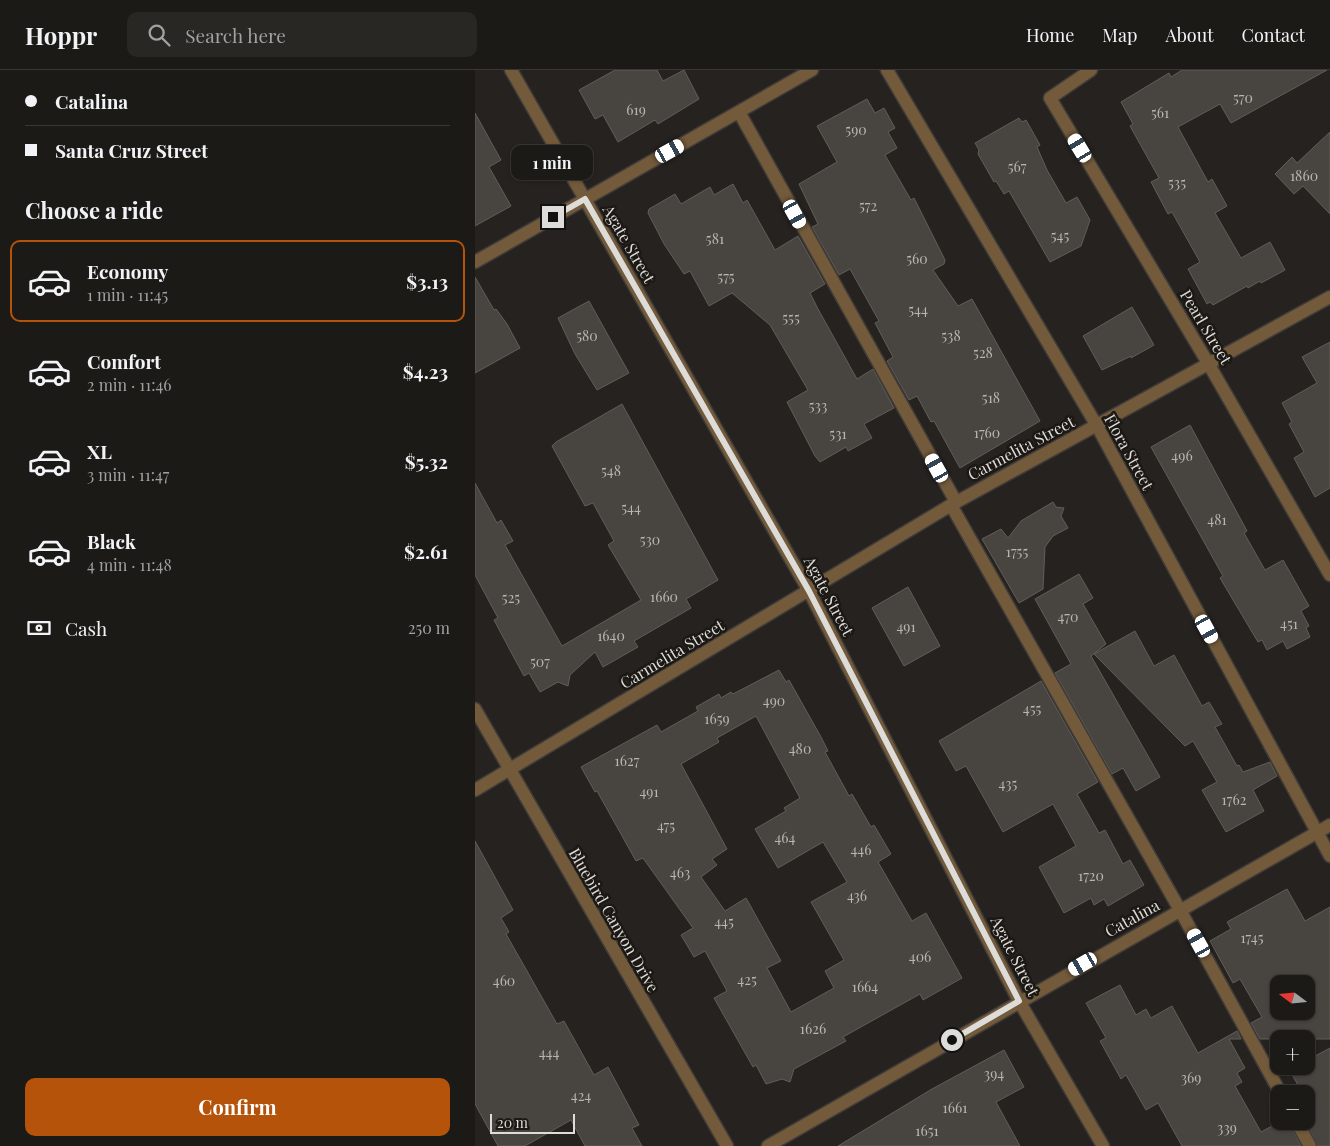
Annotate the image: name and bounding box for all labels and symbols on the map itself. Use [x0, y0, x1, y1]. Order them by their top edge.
house number: 570 [1233, 88, 1253, 107]
house number: 619 [626, 100, 646, 119]
house number: 561 [1151, 103, 1169, 122]
house number: 590 [845, 120, 867, 139]
car [1065, 131, 1094, 165]
car [653, 137, 686, 165]
callout: 1 min [512, 144, 594, 180]
house number: 567 [1008, 157, 1027, 176]
house number: 1860 [1290, 166, 1318, 185]
house number: 535 [1168, 173, 1186, 192]
house number: 572 [859, 196, 877, 215]
car [781, 197, 808, 231]
street label: Agate Street [598, 200, 660, 287]
route end [542, 206, 564, 228]
house number: 545 [1051, 226, 1069, 245]
house number: 581 [706, 229, 724, 248]
house number: 560 [906, 249, 928, 268]
house number: 575 [717, 267, 735, 286]
street label: Pearl Street [1176, 286, 1237, 368]
house number: 544 [908, 300, 928, 319]
house number: 555 [782, 308, 800, 327]
house number: 580 [576, 326, 598, 345]
house number: 538 [941, 326, 961, 345]
house number: 528 [973, 343, 993, 362]
house number: 518 [982, 388, 1000, 407]
house number: 533 [809, 396, 827, 415]
street label: Carmelita Street [964, 410, 1078, 485]
street label: Flora Street [1100, 410, 1159, 494]
house number: 1760 [974, 423, 1000, 442]
house number: 531 [829, 424, 847, 443]
house number: 496 [1171, 446, 1193, 465]
car [923, 451, 950, 485]
house number: 548 [601, 461, 621, 480]
house number: 544 [621, 498, 641, 517]
house number: 481 [1207, 510, 1227, 529]
house number: 530 [640, 530, 660, 549]
house number: 1755 [1006, 542, 1028, 561]
street label: Agate Street [799, 552, 859, 639]
house number: 1660 [650, 587, 678, 606]
house number: 525 [502, 588, 520, 607]
house number: 470 [1058, 607, 1078, 626]
car [1193, 612, 1220, 646]
street label: Carmelita Street [616, 614, 728, 693]
house number: 451 [1280, 614, 1298, 633]
house number: 491 [896, 617, 916, 636]
house number: 1640 [597, 626, 625, 645]
house number: 507 [530, 652, 550, 671]
house number: 490 [763, 691, 785, 710]
house number: 455 [1023, 699, 1041, 718]
house number: 1659 [704, 709, 730, 728]
house number: 480 [789, 739, 811, 758]
house number: 1627 [615, 751, 640, 770]
house number: 435 [999, 774, 1018, 793]
house number: 491 [639, 782, 659, 801]
house number: 1762 [1222, 790, 1247, 809]
house number: 475 [657, 816, 675, 835]
house number: 464 [774, 828, 796, 847]
house number: 446 [850, 840, 872, 859]
street label: Bluebird Canyon Drive [565, 844, 664, 996]
house number: 463 [670, 863, 690, 882]
house number: 1720 [1078, 866, 1104, 885]
house number: 436 [847, 886, 867, 905]
street label: Catalina [1101, 894, 1163, 941]
street label: Agate Street [986, 911, 1045, 1000]
house number: 445 [714, 912, 734, 931]
car [1185, 926, 1212, 960]
house number: 1745 [1240, 928, 1264, 947]
house number: 406 [909, 947, 931, 966]
car [1066, 950, 1099, 978]
house number: 425 [737, 970, 757, 989]
house number: 460 [493, 971, 515, 990]
north arrow [1270, 975, 1315, 1020]
house number: 1664 [852, 977, 878, 996]
house number: 1626 [800, 1019, 826, 1038]
route start [941, 1029, 963, 1051]
house number: 444 [539, 1043, 559, 1062]
house number: 394 [984, 1064, 1004, 1083]
house number: 369 [1181, 1068, 1201, 1087]
house number: 424 [571, 1086, 591, 1105]
house number: 1661 [943, 1098, 967, 1117]
scale bar [490, 1111, 575, 1134]
house number: 339 [1217, 1118, 1237, 1137]
house number: 1651 [915, 1121, 939, 1140]

